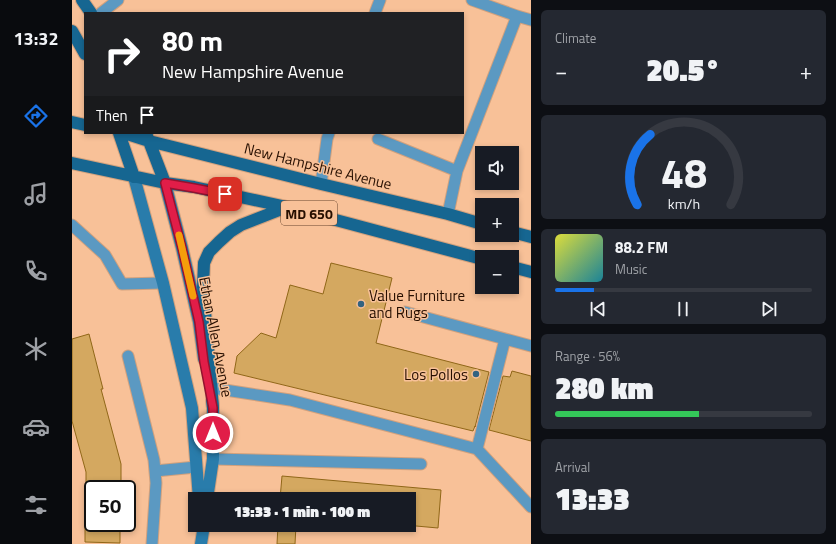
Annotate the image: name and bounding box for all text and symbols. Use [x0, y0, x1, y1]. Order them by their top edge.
text: 80 m [162, 19, 223, 62]
text: 13:32 [14, 25, 58, 52]
icon: right [96, 28, 148, 80]
text: Climate [555, 28, 596, 48]
text: 20.5° [646, 47, 721, 93]
text: − [555, 54, 567, 88]
text: + [800, 54, 812, 88]
text: New Hampshire Avenue [162, 58, 344, 85]
icon: directions [22, 102, 50, 130]
text: Then [96, 104, 128, 127]
icon: arrive [136, 104, 158, 126]
street label: New Hampshire Avenue [242, 137, 394, 195]
text: 48 [660, 141, 707, 204]
map controls [475, 146, 519, 294]
button: sound [475, 146, 519, 190]
pin [208, 177, 242, 211]
icon: music [22, 180, 50, 208]
icon: arrive [214, 183, 236, 205]
text: km/h [667, 193, 700, 215]
button: + [475, 198, 519, 242]
road number: MD 650 [281, 201, 337, 225]
text: 88.2 FM [615, 236, 668, 259]
button: − [475, 250, 519, 294]
icon: phone [22, 257, 50, 285]
text: Music [615, 259, 647, 279]
street label: Ethan Allen Avenue [193, 275, 239, 399]
place label: Value Furniture and Rugs [369, 284, 465, 324]
icon: previous [587, 298, 609, 320]
icon: pause [672, 298, 694, 320]
icon: next [758, 298, 780, 320]
marker: Value Furniture and Rugs [356, 299, 366, 309]
icon: climate [22, 335, 50, 363]
text: Range · 56% [555, 346, 620, 366]
place label: Los Pollos [404, 363, 468, 386]
text: 280 km [555, 365, 653, 411]
marker: Los Pollos [471, 369, 481, 379]
position arrow [192, 412, 234, 454]
icon: car [22, 413, 50, 441]
text: Arrival [555, 457, 590, 477]
text: 13:33 [555, 476, 630, 522]
speed limit sign: 50 [84, 480, 136, 532]
icon: filters [22, 491, 50, 519]
text: 13:33 · 1 min · 100 m [234, 500, 370, 523]

